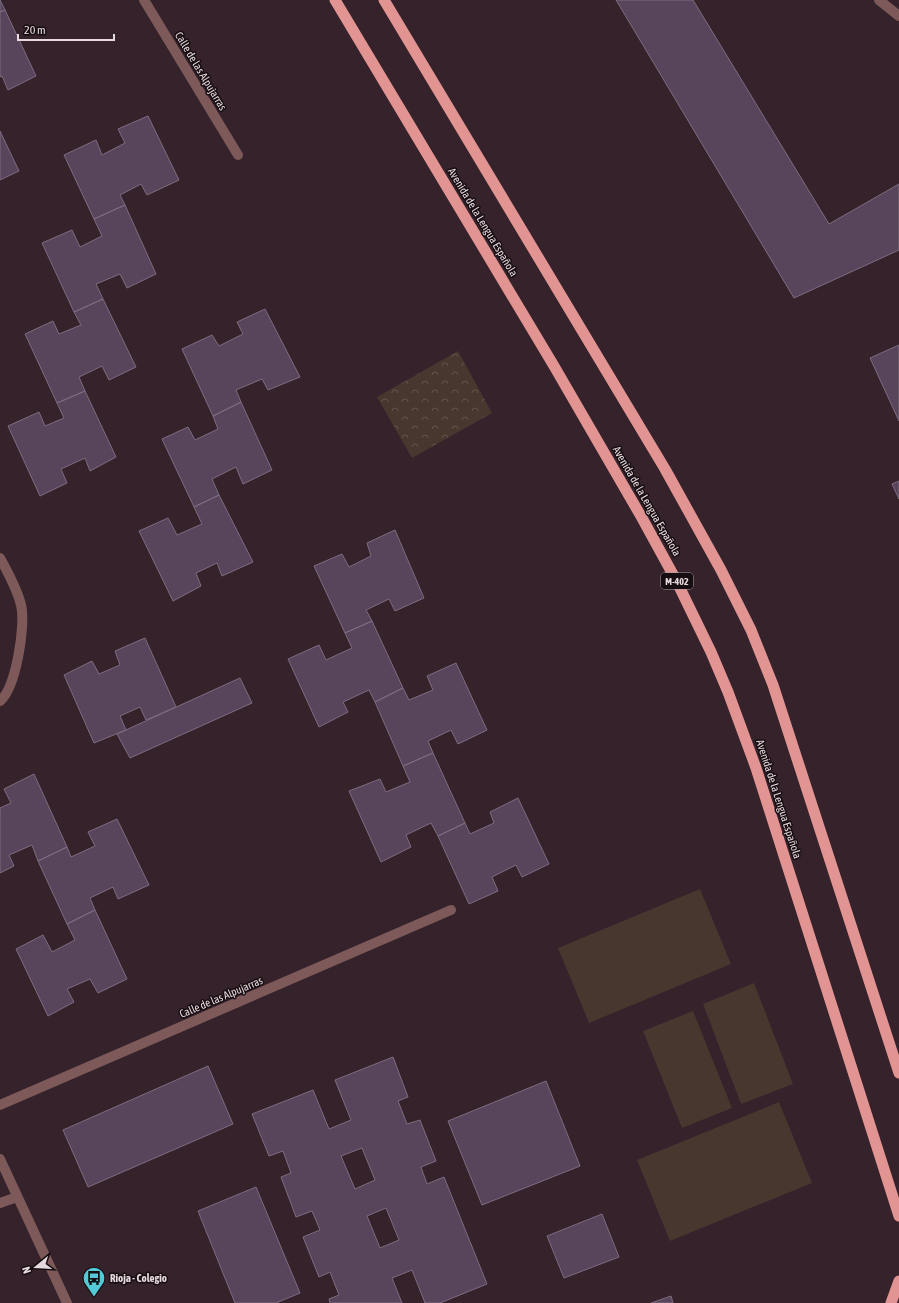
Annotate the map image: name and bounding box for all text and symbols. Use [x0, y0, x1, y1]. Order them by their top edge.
scale bar [18, 16, 114, 42]
text: 20 m [24, 23, 46, 37]
street label: Calle de las Alpujarras [173, 30, 229, 112]
street label: Avenida de la Lengua Española [446, 166, 520, 278]
street label: Avenida de la Lengua Española [611, 444, 683, 558]
road number: M-402 [661, 573, 693, 589]
street label: Avenida de la Lengua Española [754, 738, 804, 860]
street label: Calle de las Alpujarras [178, 974, 264, 1020]
north arrow [16, 1247, 56, 1287]
text: N [20, 1265, 33, 1275]
bus stop icon: Rioja - Colegio [81, 1265, 107, 1298]
place label: Rioja - Colegio [110, 1272, 167, 1284]

